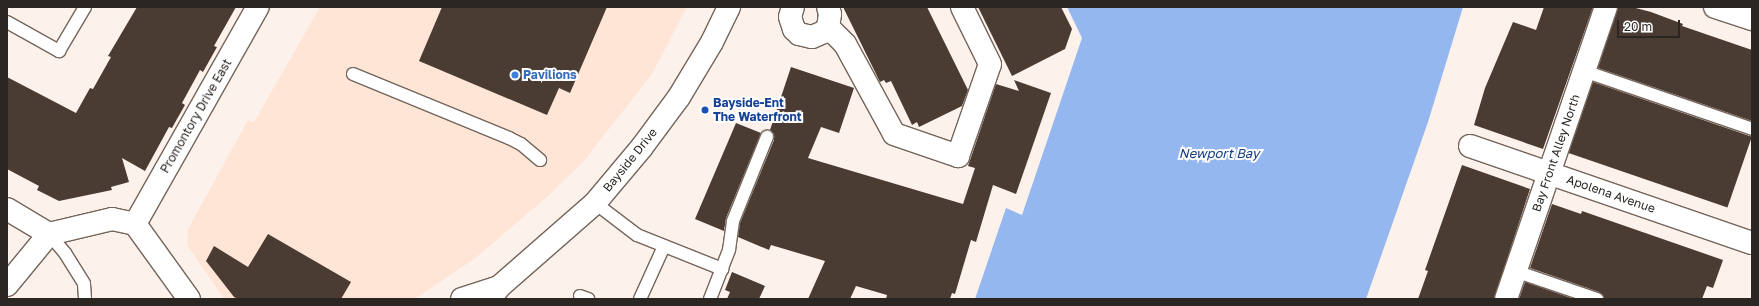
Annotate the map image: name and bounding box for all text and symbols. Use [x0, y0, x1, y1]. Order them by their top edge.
scale bar [1619, 12, 1682, 38]
text: 20 m [1624, 19, 1652, 34]
street label: Promontory Drive East [157, 56, 235, 176]
place label: Pavilions [523, 68, 577, 82]
marker: Pavilions [510, 70, 520, 80]
street label: Bay Front Alley North [1529, 92, 1583, 214]
place label: Bayside-Ent The Waterfront [713, 96, 801, 124]
marker: Bayside-Ent The Waterfront [700, 105, 710, 115]
street label: Bayside Drive [600, 125, 660, 195]
water label: Newport Bay [1179, 145, 1259, 161]
street label: Apolena Avenue [1565, 172, 1657, 216]

